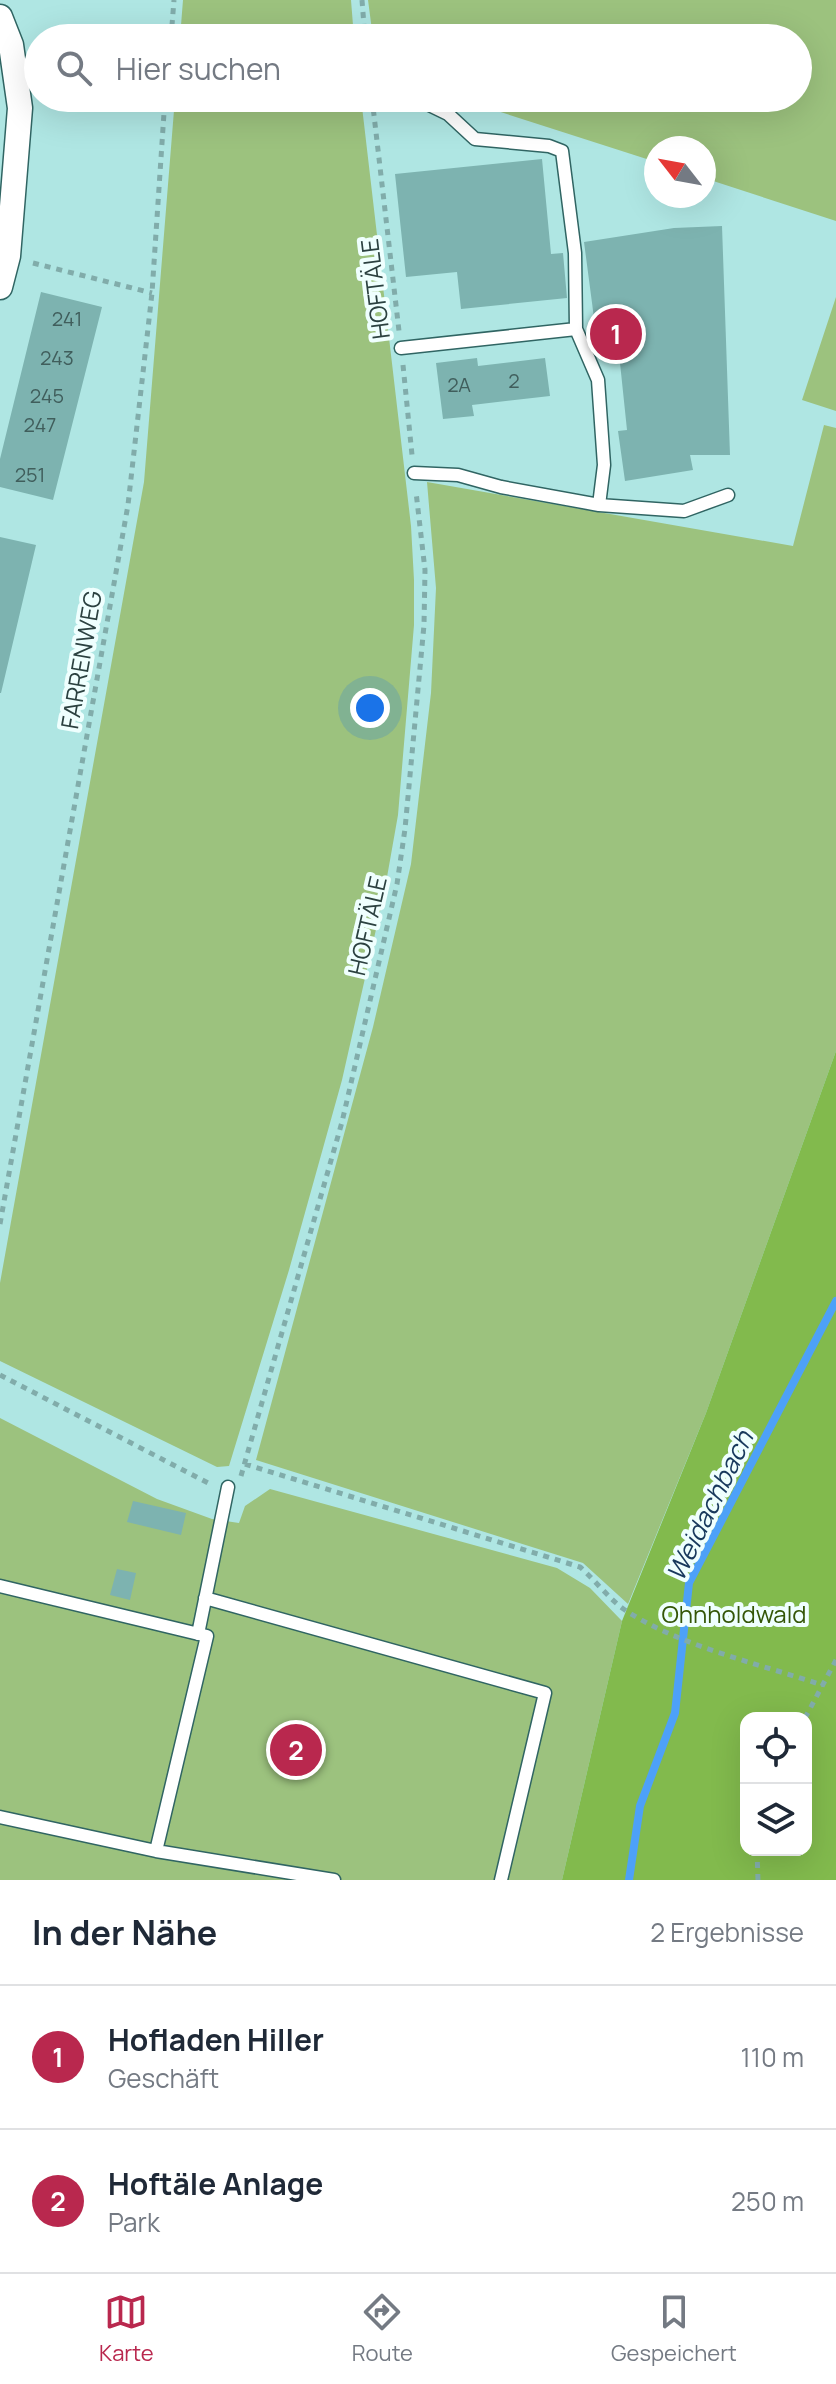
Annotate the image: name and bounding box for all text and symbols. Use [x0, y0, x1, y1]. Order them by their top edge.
search box [24, 24, 812, 112]
icon: search [52, 46, 96, 90]
text: Hier suchen [116, 48, 281, 89]
north arrow [644, 136, 716, 208]
street label: HOFTÄLE [352, 237, 397, 341]
pin: 1 [590, 304, 642, 364]
house number: 241 [52, 305, 82, 332]
house number: 243 [40, 344, 74, 371]
house number: 2 [508, 367, 520, 394]
house number: 2A [447, 371, 471, 398]
house number: 245 [30, 382, 64, 409]
house number: 247 [24, 411, 56, 438]
house number: 251 [15, 461, 45, 488]
street label: FARRENWEG [52, 588, 109, 731]
your location [350, 688, 390, 728]
street label: HOFTÄLE [339, 873, 394, 979]
water label: Weidachbach [657, 1423, 762, 1587]
park label: Ohnholdwald [661, 1597, 807, 1630]
map controls [740, 1712, 812, 1856]
button: locate [740, 1712, 812, 1784]
pin: 2 [270, 1720, 322, 1780]
button: layers [740, 1784, 812, 1856]
text: In der Nähe [32, 1909, 217, 1955]
text: 2 Ergebnisse [650, 1914, 804, 1950]
text: Hofladen Hiller [108, 2019, 324, 2060]
text: 1 [52, 2039, 64, 2075]
text: 110 m [741, 2039, 804, 2075]
text: Geschäft [108, 2060, 219, 2096]
text: Hoftäle Anlage [108, 2163, 323, 2204]
text: 2 [50, 2183, 66, 2219]
text: 250 m [731, 2183, 804, 2219]
text: Park [108, 2204, 160, 2240]
tab: Karte [99, 2290, 154, 2368]
tab: Route [352, 2290, 413, 2368]
tab: Gespeichert [611, 2290, 737, 2368]

